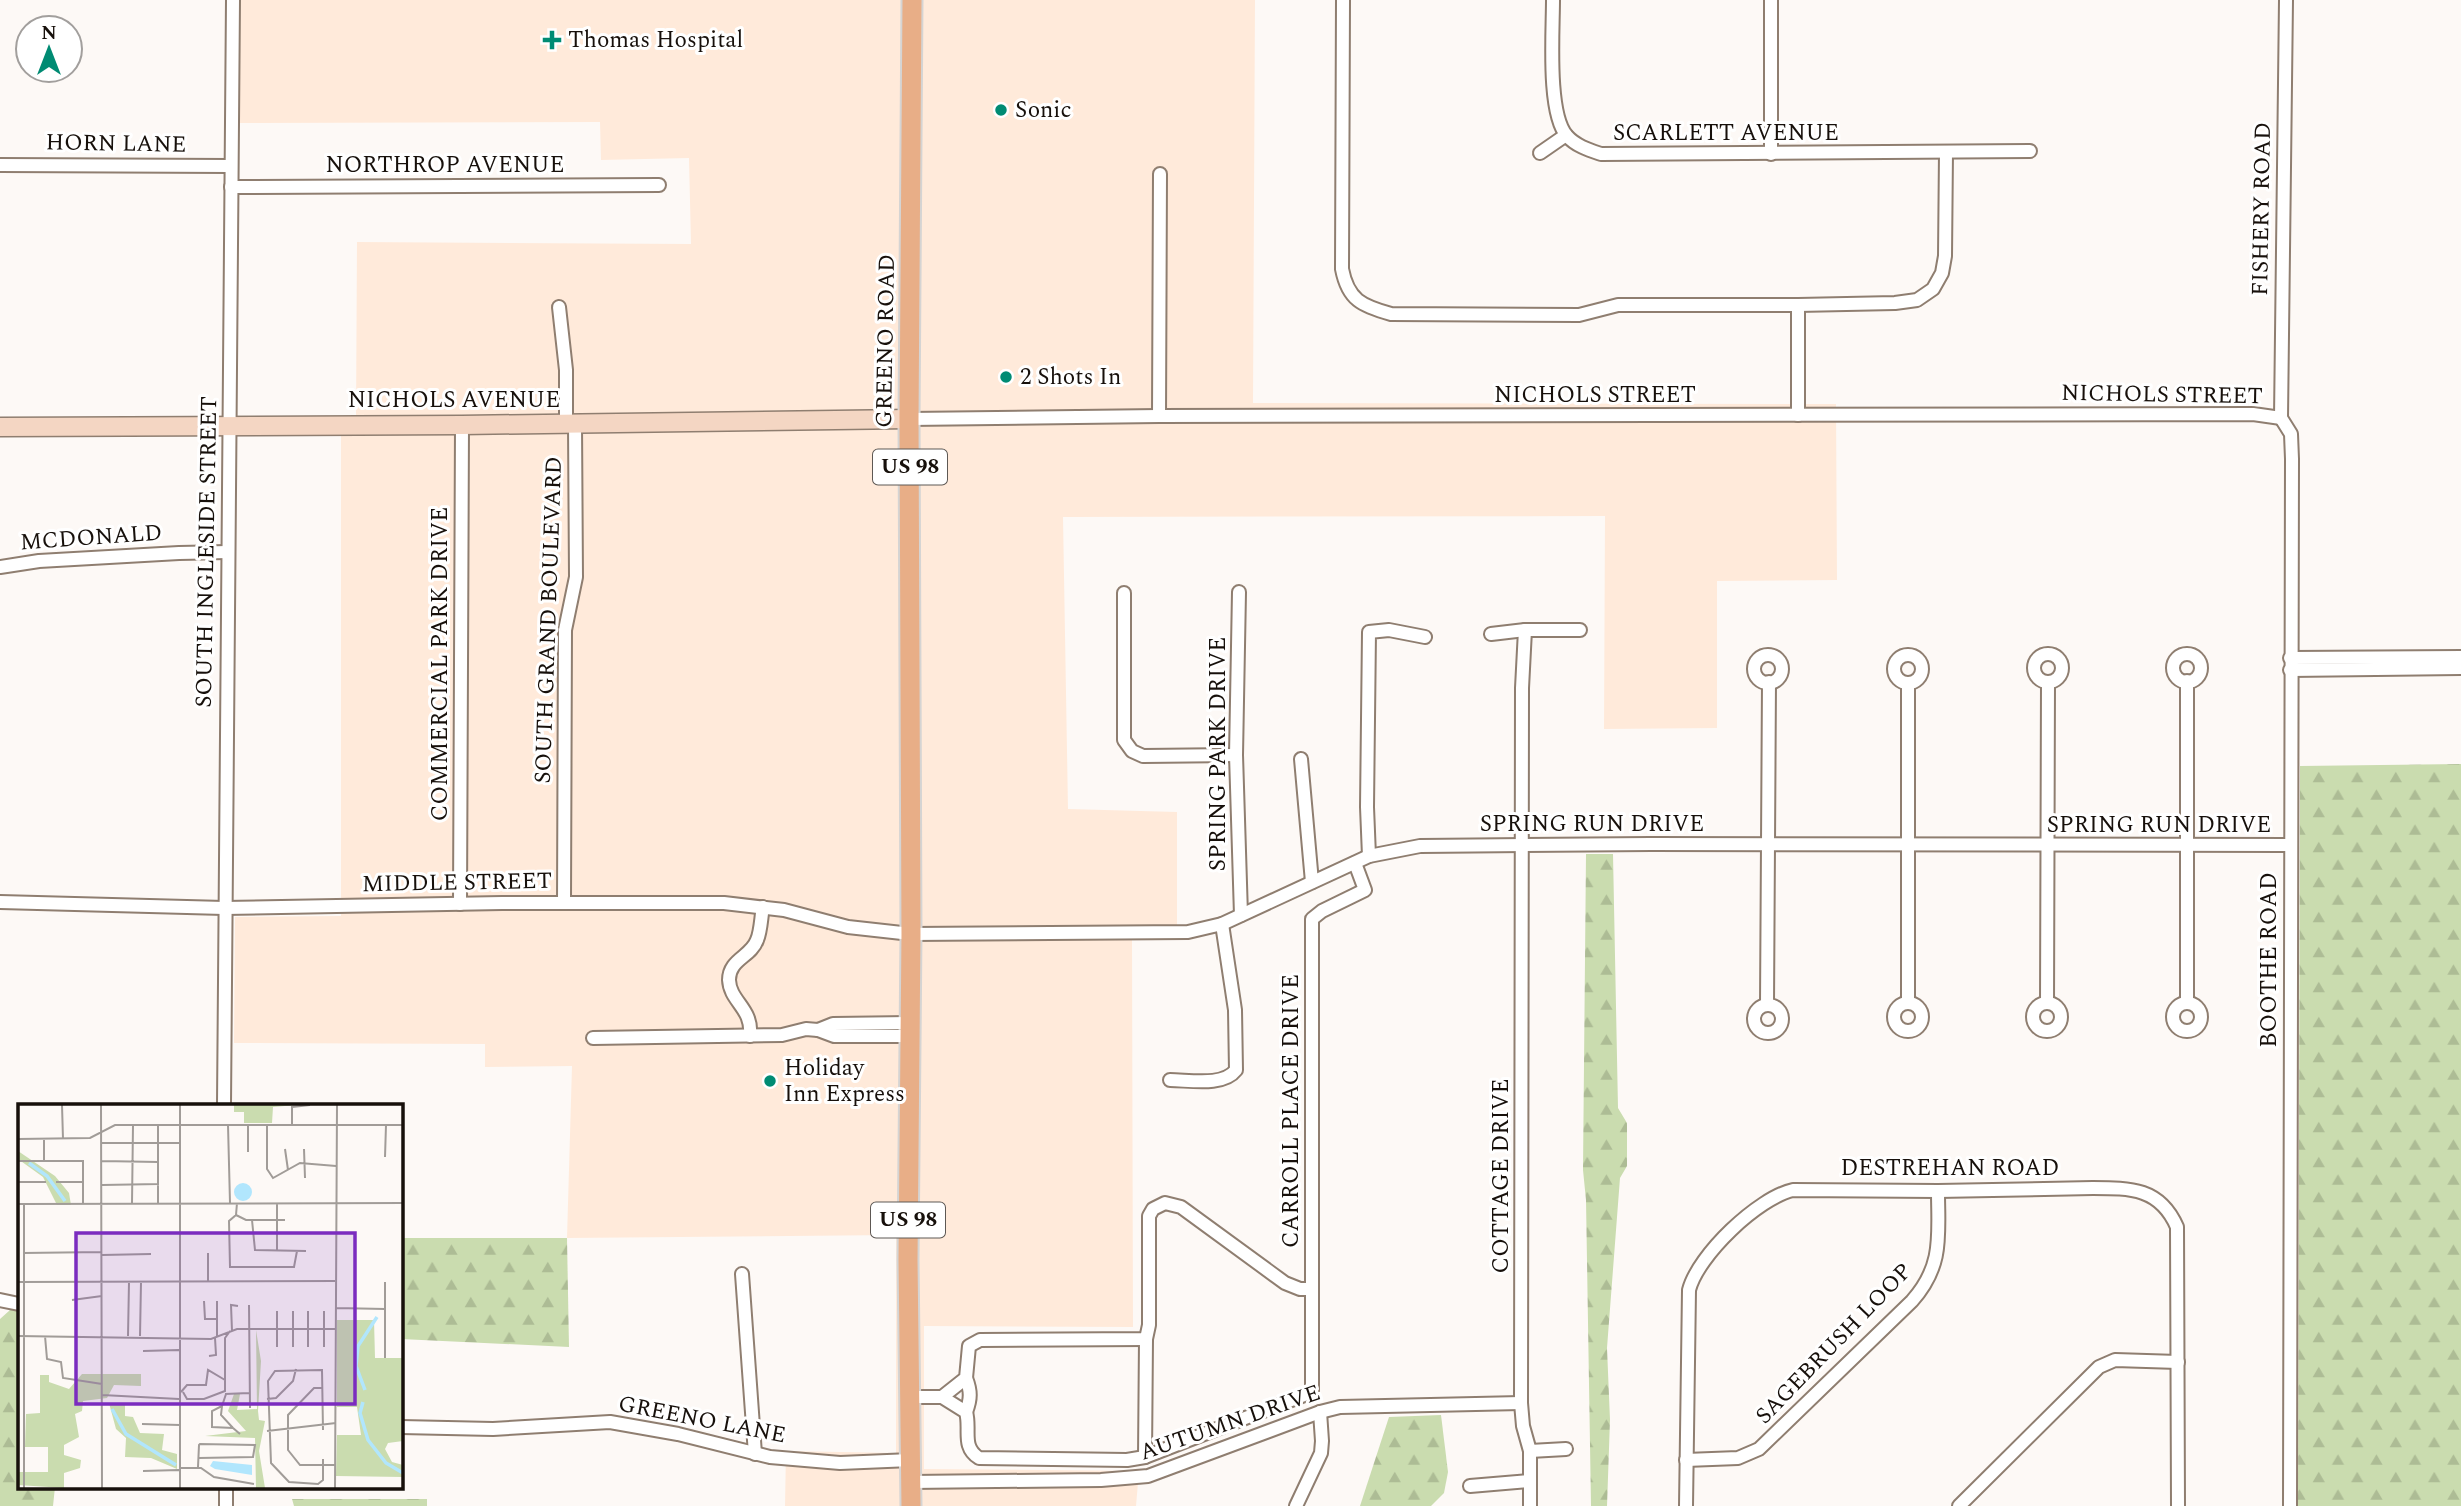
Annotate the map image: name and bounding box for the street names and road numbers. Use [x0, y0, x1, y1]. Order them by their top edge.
street label: SCARLETT AVENUE [1613, 116, 1839, 151]
street label: FISHERY ROAD [2243, 122, 2281, 296]
street label: HORN LANE [45, 125, 187, 163]
street label: NORTHROP AVENUE [325, 148, 565, 183]
street label: GREENO ROAD [867, 254, 905, 428]
street label: NICHOLS STREET [2061, 376, 2263, 414]
street label: NICHOLS STREET [1494, 378, 1696, 413]
street label: NICHOLS AVENUE [348, 383, 560, 418]
street label: SOUTH INGLESIDE STREET [187, 396, 227, 708]
road number: US 98 [873, 449, 947, 484]
street label: SOUTH GRAND BOULEVARD [526, 456, 572, 784]
street label: COMMERCIAL PARK DRIVE [423, 507, 458, 821]
street label: MCDONALD [19, 516, 163, 560]
street label: SPRING PARK DRIVE [1201, 637, 1236, 871]
street label: SPRING RUN DRIVE [1480, 807, 1704, 842]
street label: SPRING RUN DRIVE [2047, 808, 2271, 843]
street label: MIDDLE STREET [362, 864, 552, 902]
street label: BOOTHE ROAD [2252, 872, 2287, 1048]
street label: CARROLL PLACE DRIVE [1274, 974, 1309, 1248]
street label: COTTAGE DRIVE [1484, 1079, 1519, 1273]
street label: DESTREHAN ROAD [1841, 1151, 2059, 1186]
road number: US 98 [871, 1202, 945, 1238]
street label: SAGEBRUSH LOOP [1747, 1255, 1921, 1433]
street label: AUTUMN DRIVE [1135, 1376, 1325, 1470]
street label: GREENO LANE [615, 1387, 789, 1453]

